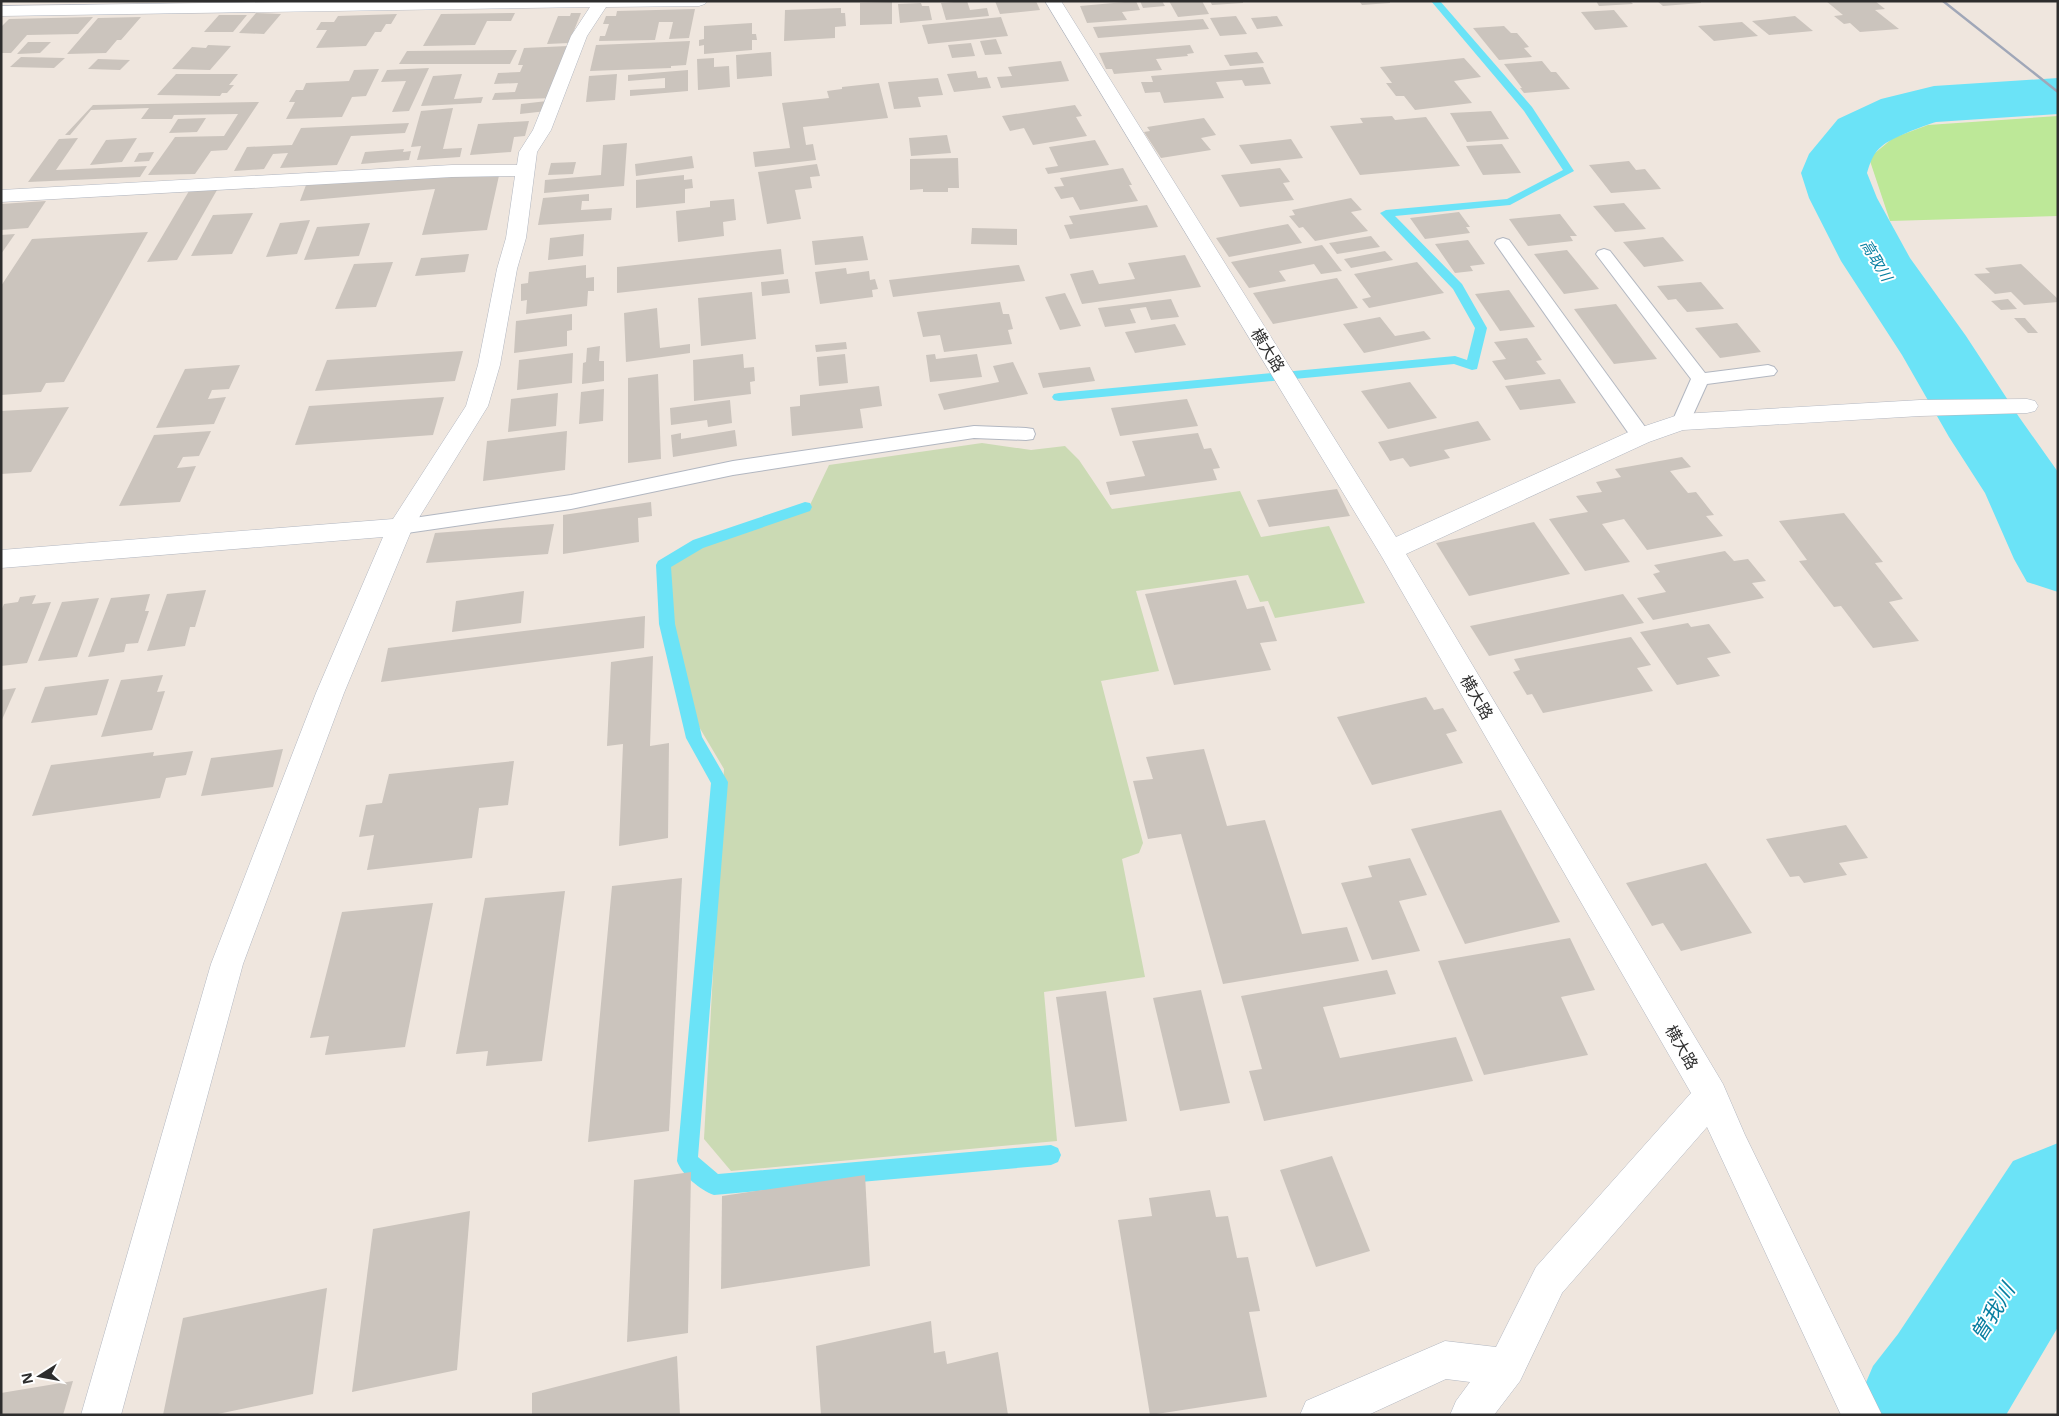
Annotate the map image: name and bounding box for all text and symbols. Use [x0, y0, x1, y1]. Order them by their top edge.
water label: 高取川 [1857, 236, 1898, 286]
street label: 横大路 [1246, 324, 1290, 376]
street label: 横大路 [1455, 671, 1499, 723]
street label: 横大路 [1660, 1021, 1704, 1073]
water label: 曽我川 [1963, 1276, 2022, 1346]
north arrow [15, 1351, 65, 1401]
text: N [16, 1371, 37, 1386]

